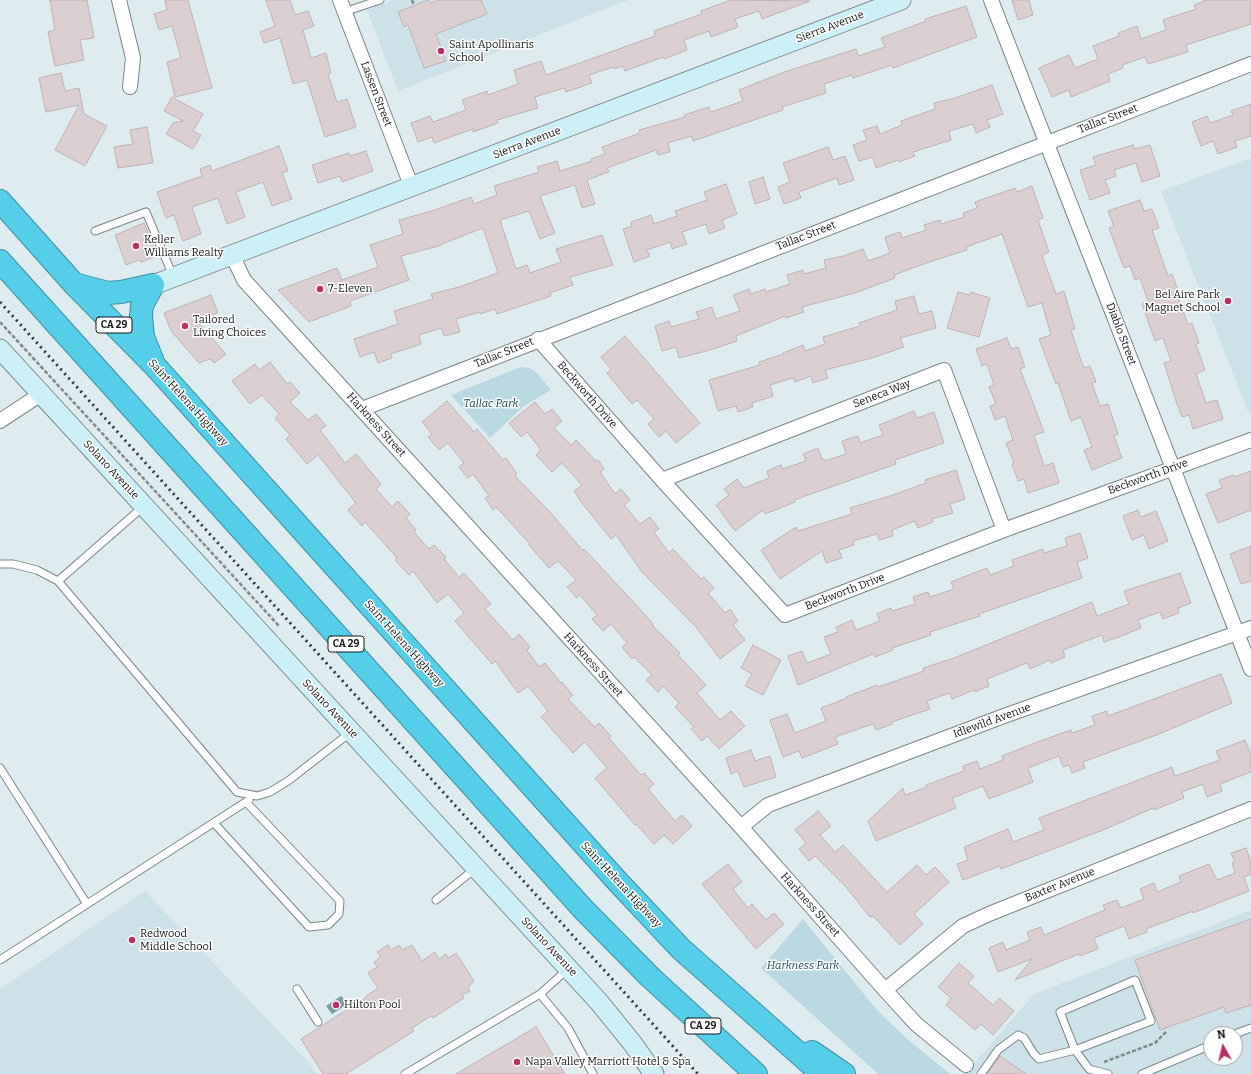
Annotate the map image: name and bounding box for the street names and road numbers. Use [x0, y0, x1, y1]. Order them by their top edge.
street label: Sierra Avenue [794, 8, 866, 46]
street label: Lassen Street [358, 60, 394, 128]
street label: Tallac Street [1076, 102, 1140, 136]
street label: Sierra Avenue [491, 124, 563, 162]
street label: Tallac Street [774, 219, 838, 253]
street label: Diablo Street [1103, 301, 1139, 367]
road number: CA 29 [96, 317, 132, 333]
street label: Tallac Street [472, 335, 536, 371]
street label: Saint Helena Highway [145, 357, 231, 449]
street label: Beckworth Drive [554, 359, 620, 431]
street label: Seneca Way [851, 377, 913, 411]
street label: Harkness Street [344, 390, 408, 460]
street label: Solano Avenue [80, 438, 142, 502]
street label: Beckworth Drive [1106, 456, 1190, 498]
street label: Beckworth Drive [803, 571, 887, 613]
street label: Saint Helena Highway [361, 598, 447, 690]
street label: Harkness Street [561, 630, 625, 700]
road number: CA 29 [328, 636, 364, 652]
street label: Solano Avenue [299, 677, 361, 741]
street label: Idlewild Avenue [951, 701, 1033, 741]
street label: Saint Helena Highway [578, 839, 664, 931]
street label: Baxter Avenue [1023, 865, 1097, 905]
street label: Harkness Street [778, 870, 842, 940]
street label: Solano Avenue [518, 915, 580, 979]
road number: CA 29 [685, 1018, 721, 1034]

